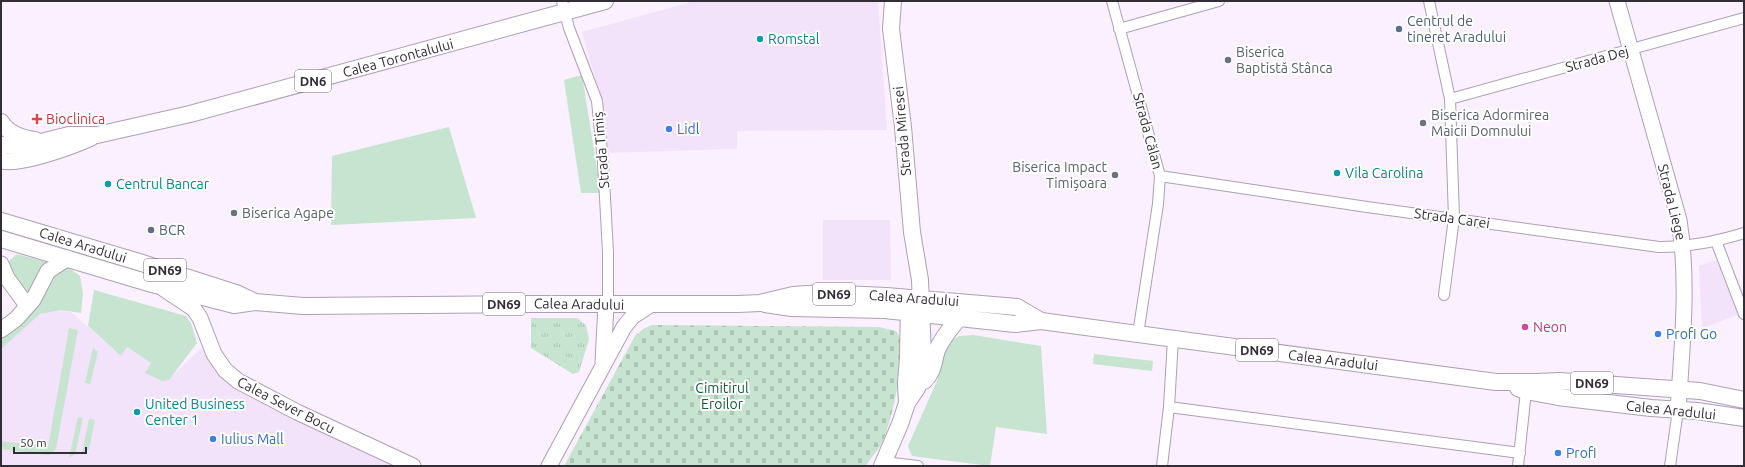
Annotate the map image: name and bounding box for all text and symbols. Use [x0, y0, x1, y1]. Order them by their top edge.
place label: Centrul de tineret Aradului [1407, 13, 1506, 45]
marker: Centrul de tineret Aradului [1394, 24, 1404, 34]
place label: Romstal [768, 31, 820, 47]
marker: Romstal [755, 34, 765, 44]
street label: Calea Torontalului [341, 36, 455, 80]
street label: Strada Dej [1564, 43, 1630, 75]
place label: Biserica Baptistă Stânca [1236, 44, 1333, 76]
marker: Biserica Baptistă Stânca [1223, 55, 1233, 65]
road number: DN6 [295, 70, 331, 92]
street label: Strada Miresei [890, 86, 914, 176]
street label: Strada Călan [1130, 91, 1166, 171]
place label: Biserica Adormirea Maicii Domnului [1431, 107, 1549, 139]
place label: Bioclinica [46, 111, 105, 127]
street label: Strada Timiș [590, 111, 612, 189]
marker: Bioclinica [31, 113, 43, 125]
marker: Biserica Adormirea Maicii Domnului [1418, 118, 1428, 128]
place label: Lidl [677, 121, 700, 137]
marker: Lidl [664, 124, 674, 134]
place label: Biserica Impact Timișoara [1012, 159, 1107, 191]
street label: Strada Liege [1655, 162, 1689, 242]
place label: Vila Carolina [1345, 165, 1423, 181]
marker: Vila Carolina [1332, 168, 1342, 178]
marker: Biserica Impact Timișoara [1110, 170, 1120, 180]
place label: Centrul Bancar [116, 176, 210, 192]
marker: Centrul Bancar [103, 179, 113, 189]
place label: Biserica Agape [242, 205, 334, 221]
street label: Strada Carei [1413, 205, 1491, 231]
marker: Biserica Agape [229, 208, 239, 218]
place label: BCR [159, 222, 185, 238]
street label: Calea Aradului [37, 224, 129, 266]
marker: BCR [146, 225, 156, 235]
road number: DN69 [144, 259, 186, 281]
road number: DN69 [813, 283, 855, 305]
street label: Calea Aradului [868, 287, 960, 309]
road number: DN69 [483, 293, 525, 315]
street label: Calea Aradului [534, 295, 624, 313]
place label: Neon [1533, 319, 1567, 335]
marker: Neon [1520, 322, 1530, 332]
place label: Profi Go [1666, 326, 1717, 342]
marker: Profi Go [1653, 329, 1663, 339]
road number: DN69 [1236, 339, 1278, 361]
street label: Calea Aradului [1287, 347, 1379, 373]
road number: DN69 [1571, 372, 1613, 394]
street label: Calea Sever Bocu [235, 374, 337, 436]
park label: Cimitirul Eroilor [695, 380, 749, 412]
place label: United Business Center 1 [145, 396, 245, 428]
street label: Calea Aradului [1625, 397, 1717, 423]
marker: United Business Center 1 [132, 407, 142, 417]
scale bar [14, 429, 86, 455]
place label: Iulius Mall [221, 431, 284, 447]
marker: Iulius Mall [208, 434, 218, 444]
text: 50 m [20, 436, 47, 449]
place label: Profi [1566, 445, 1597, 461]
marker: Profi [1553, 448, 1563, 458]

